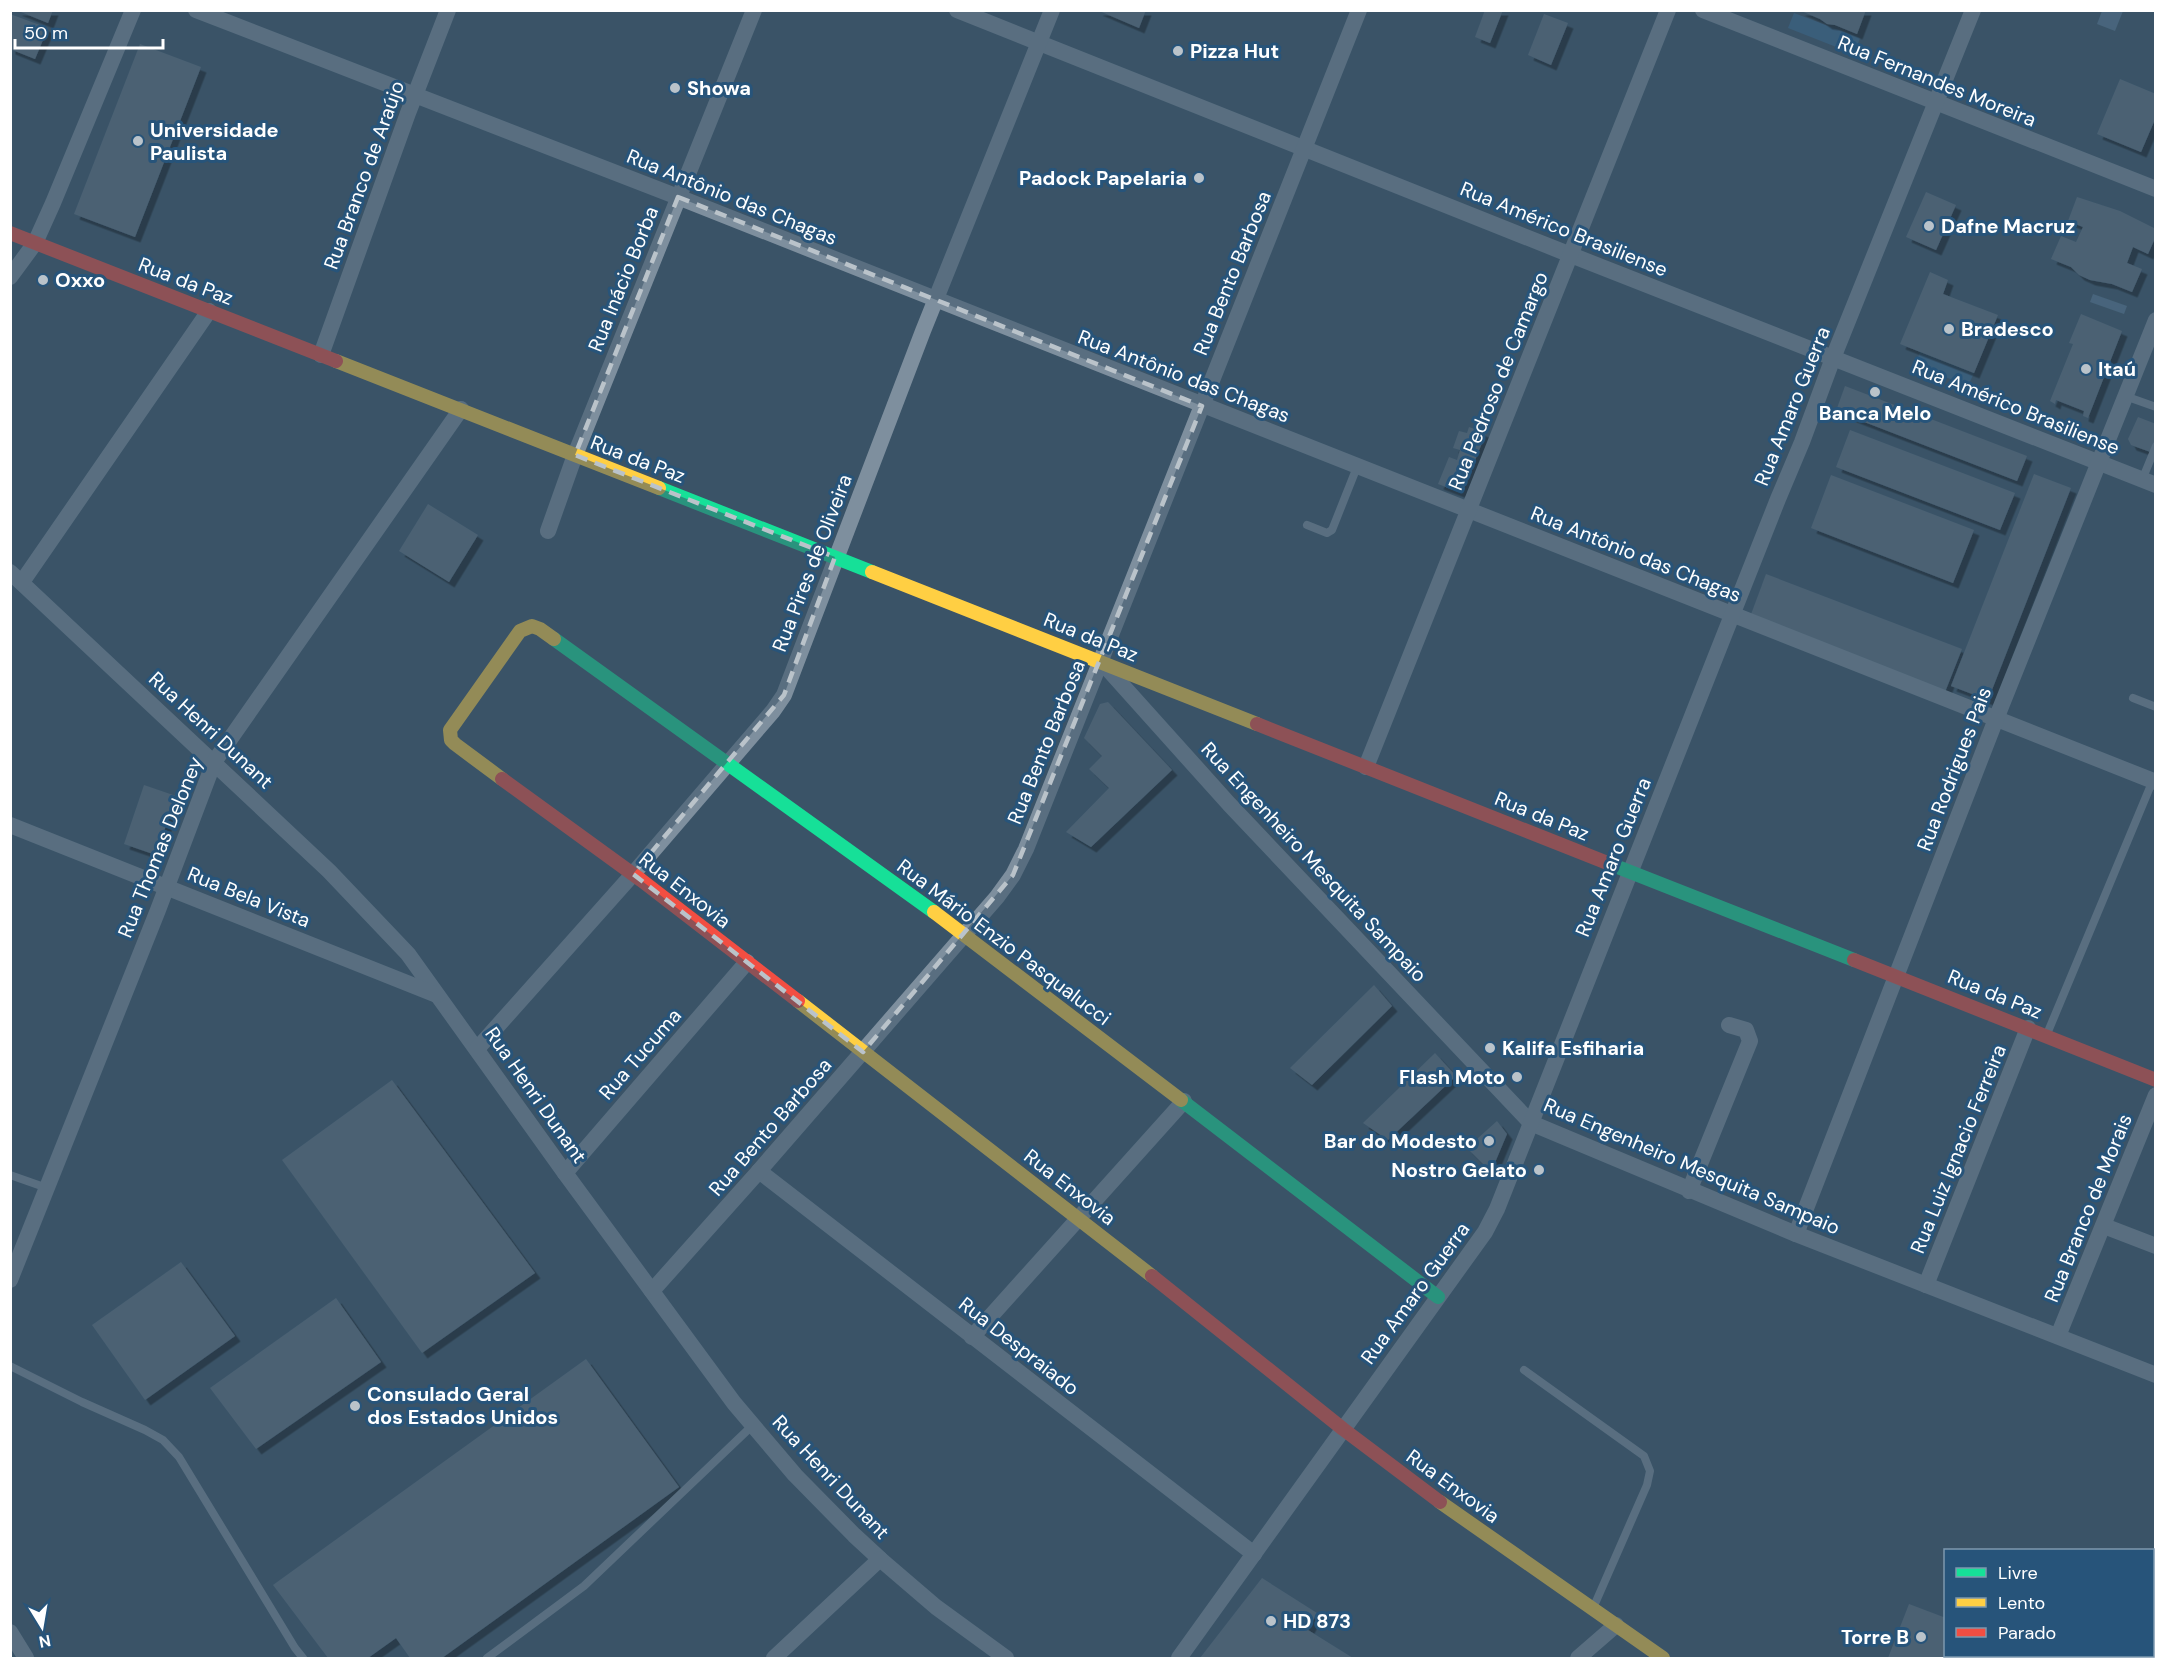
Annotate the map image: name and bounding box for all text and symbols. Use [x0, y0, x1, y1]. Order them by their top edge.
scale bar [15, 12, 164, 50]
text: 50 m [24, 21, 68, 45]
street label: Rua Fernandes Moreira [1834, 29, 2040, 133]
place label: Pizza Hut [1190, 38, 1279, 64]
marker: Pizza Hut [1171, 44, 1185, 58]
place label: Showa [687, 75, 751, 101]
street label: Rua Branco de Araújo [318, 77, 410, 273]
marker: Showa [668, 81, 682, 95]
place label: Universidade Paulista [150, 117, 279, 166]
marker: Universidade Paulista [131, 134, 145, 148]
street label: Rua Antônio das Chagas [623, 143, 841, 251]
place label: Padock Papelaria [1019, 165, 1187, 191]
marker: Padock Papelaria [1192, 171, 1206, 185]
street label: Rua Américo Brasiliense [1456, 175, 1672, 283]
street label: Rua Bento Barbosa [1187, 187, 1277, 359]
street label: Rua Inácio Borba [582, 202, 664, 356]
place label: Dafne Macruz [1941, 213, 2075, 239]
marker: Dafne Macruz [1922, 219, 1936, 233]
street label: Rua da Paz [135, 251, 237, 311]
place label: Oxxo [55, 267, 105, 293]
street label: Rua Pedroso de Camargo [1442, 268, 1554, 494]
marker: Oxxo [36, 273, 50, 287]
place label: Bradesco [1961, 316, 2054, 342]
marker: Bradesco [1942, 322, 1956, 336]
street label: Rua Amaro Guerra [1748, 323, 1836, 489]
street label: Rua Antônio das Chagas [1074, 324, 1294, 428]
street label: Rua Américo Brasiliense [1908, 353, 2124, 461]
place label: Itaú [2098, 356, 2136, 382]
marker: Itaú [2079, 362, 2093, 376]
marker: Banca Melo [1868, 385, 1882, 399]
place label: Banca Melo [1819, 400, 1931, 426]
street label: Rua da Paz [587, 429, 689, 489]
street label: Rua Pires de Oliveira [766, 471, 858, 655]
street label: Rua Antônio das Chagas [1527, 500, 1745, 608]
street label: Rua da Paz [1040, 606, 1142, 668]
street label: Rua Bento Barbosa [1001, 656, 1091, 828]
street label: Rua Henri Dunant [143, 666, 279, 794]
street label: Rua Rodrigues Pais [1911, 683, 1997, 855]
street label: Rua Engenheiro Mesquita Sampaio [1196, 736, 1432, 988]
street label: Rua Thomas Deloney [112, 753, 208, 941]
street label: Rua Amaro Guerra [1569, 774, 1657, 940]
street label: Rua da Paz [1491, 785, 1593, 847]
street label: Rua Enxovia [634, 846, 736, 934]
street label: Rua Mário Enzio Pasqualucci [892, 853, 1116, 1031]
street label: Rua Bela Vista [184, 861, 314, 933]
street label: Rua da Paz [1944, 963, 2046, 1025]
street label: Rua Tucuma [593, 1003, 687, 1105]
street label: Rua Henri Dunant [479, 1022, 593, 1168]
place label: Kalifa Esfiharia [1502, 1035, 1644, 1061]
marker: Kalifa Esfiharia [1483, 1041, 1497, 1055]
street label: Rua Luiz Ignacio Ferreira [1904, 1041, 2012, 1257]
street label: Rua Bento Barbosa [703, 1052, 837, 1202]
place label: Flash Moto [1399, 1064, 1505, 1090]
marker: Flash Moto [1510, 1070, 1524, 1084]
street label: Rua Engenheiro Mesquita Sampaio [1540, 1092, 1844, 1240]
street label: Rua Branco de Morais [2038, 1110, 2138, 1306]
place label: Bar do Modesto [1324, 1128, 1477, 1154]
marker: Bar do Modesto [1482, 1134, 1496, 1148]
street label: Rua Enxovia [1019, 1143, 1121, 1231]
place label: Nostro Gelato [1391, 1157, 1527, 1183]
marker: Nostro Gelato [1532, 1163, 1546, 1177]
street label: Rua Amaro Guerra [1355, 1217, 1475, 1369]
street label: Rua Despraiado [954, 1291, 1084, 1401]
place label: Consulado Geral dos Estados Unidos [367, 1381, 558, 1430]
marker: Consulado Geral dos Estados Unidos [348, 1399, 362, 1413]
street label: Rua Henri Dunant [767, 1409, 895, 1545]
street label: Rua Enxovia [1401, 1443, 1505, 1529]
legend [1944, 1549, 2154, 1657]
text: Livre [1998, 1561, 2038, 1585]
text: Lento [1998, 1591, 2045, 1615]
north arrow [12, 1597, 72, 1657]
place label: HD 873 [1283, 1608, 1351, 1634]
marker: HD 873 [1264, 1614, 1278, 1628]
text: Parado [1998, 1621, 2056, 1645]
place label: Torre B [1841, 1624, 1909, 1650]
text: N [37, 1630, 52, 1653]
marker: Torre B [1914, 1630, 1928, 1644]

